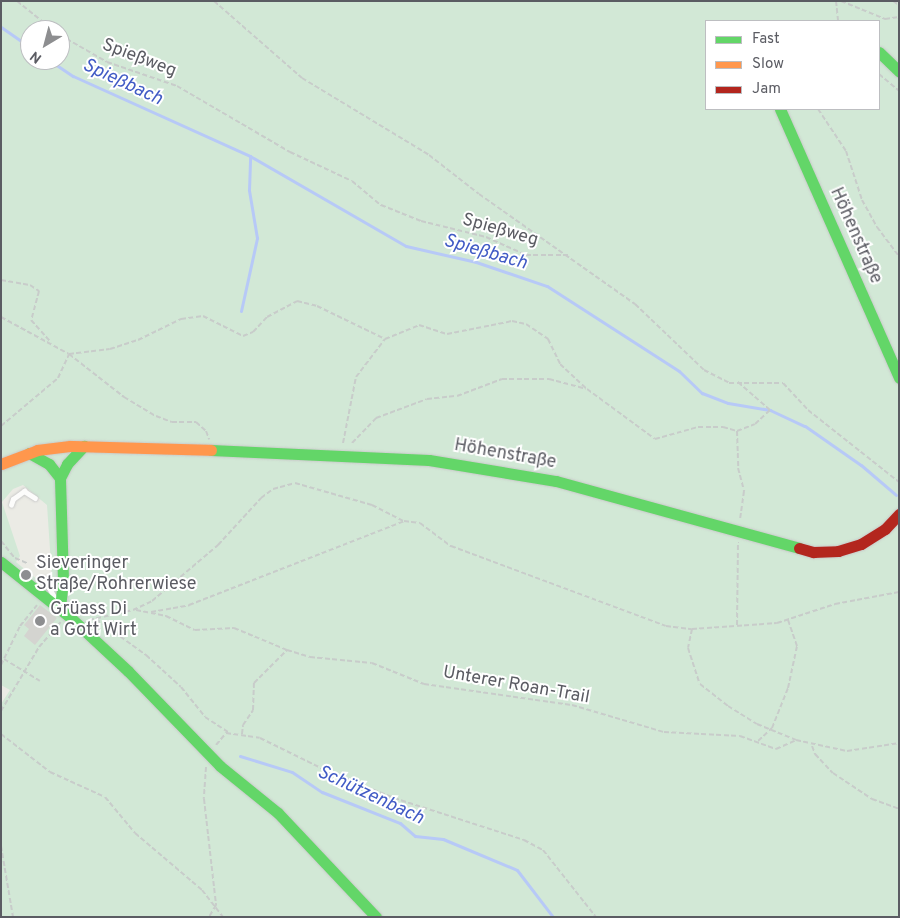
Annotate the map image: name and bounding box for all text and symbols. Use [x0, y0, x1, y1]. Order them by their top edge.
north arrow [20, 20, 70, 70]
legend [705, 20, 880, 110]
text: Fast [752, 30, 780, 49]
street label: Spießweg [99, 35, 179, 83]
text: N [27, 47, 45, 66]
water label: Spießbach [78, 55, 166, 111]
text: Slow [752, 55, 784, 74]
text: Jam [752, 80, 781, 99]
street label: Höhenstraße [824, 185, 886, 287]
street label: Spießweg [460, 210, 540, 252]
water label: Spießbach [441, 230, 529, 276]
street label: Höhenstraße [452, 435, 558, 475]
place label: Sieveringer Straße/Rohrerwiese [36, 554, 197, 596]
marker: Sieveringer Straße/Rohrerwiese [20, 569, 32, 581]
place label: Grüass Di a Gott Wirt [50, 600, 137, 642]
marker: Grüass Di a Gott Wirt [34, 615, 46, 627]
street label: Unterer Roan-Trail [441, 662, 591, 710]
water label: Schützenbach [313, 761, 427, 831]

